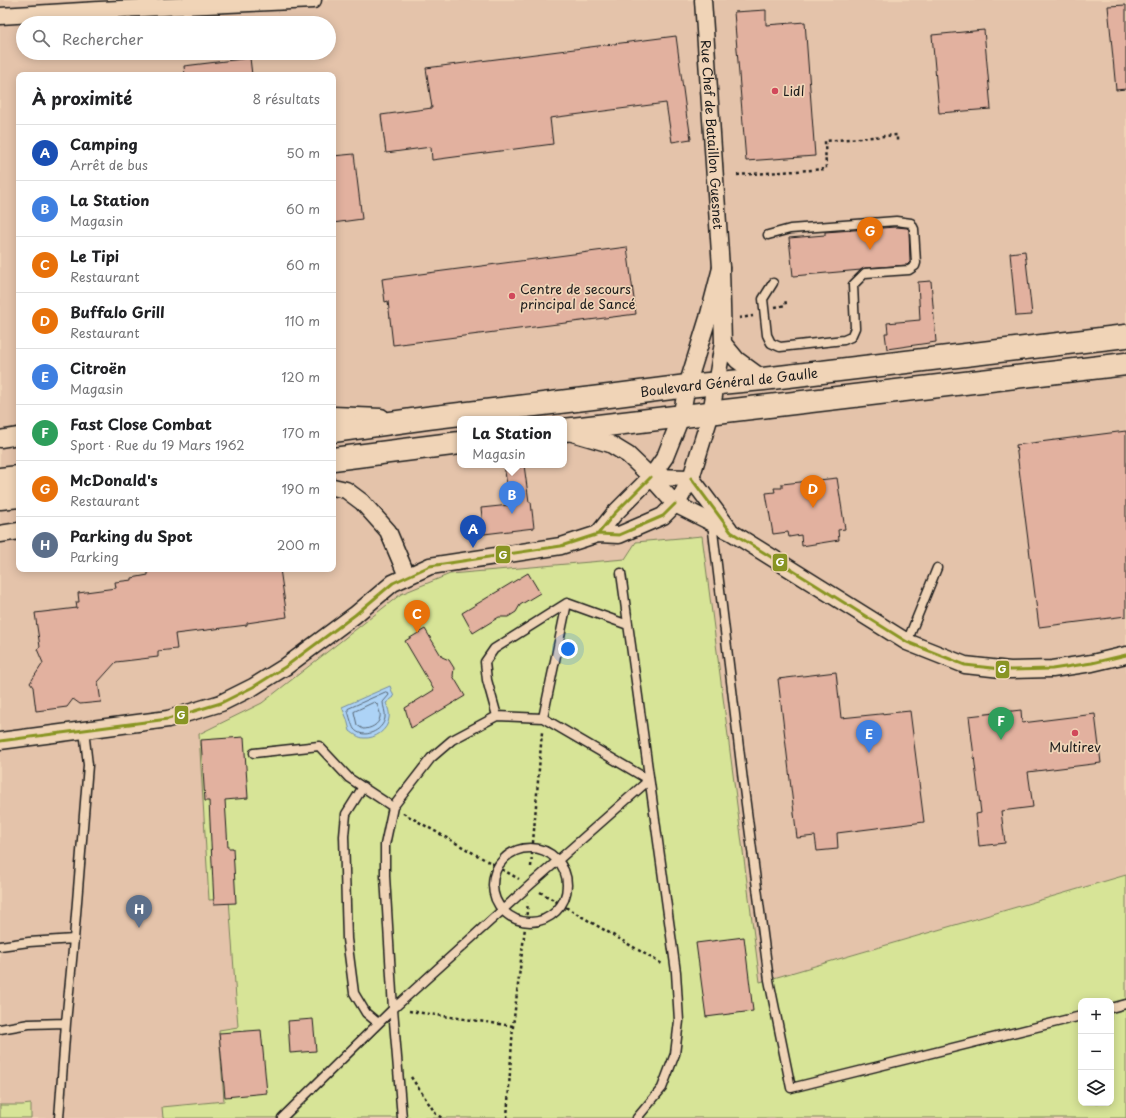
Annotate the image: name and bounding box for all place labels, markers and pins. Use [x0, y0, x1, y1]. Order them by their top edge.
place label: Lidl [783, 81, 804, 100]
marker: Lidl [770, 86, 780, 96]
pin: G [857, 217, 883, 250]
place label: Centre de secours principal de Sancé [520, 279, 636, 313]
marker: Centre de secours principal de Sancé [507, 291, 517, 301]
pin: D [800, 475, 826, 508]
pin: B [499, 481, 525, 514]
pin: A [460, 515, 486, 548]
pin: C [404, 600, 430, 633]
pin: F [988, 707, 1014, 740]
pin: E [856, 720, 882, 753]
marker: Multirev [1070, 728, 1080, 738]
place label: Multirev [1049, 737, 1101, 756]
pin: H [126, 895, 152, 928]

